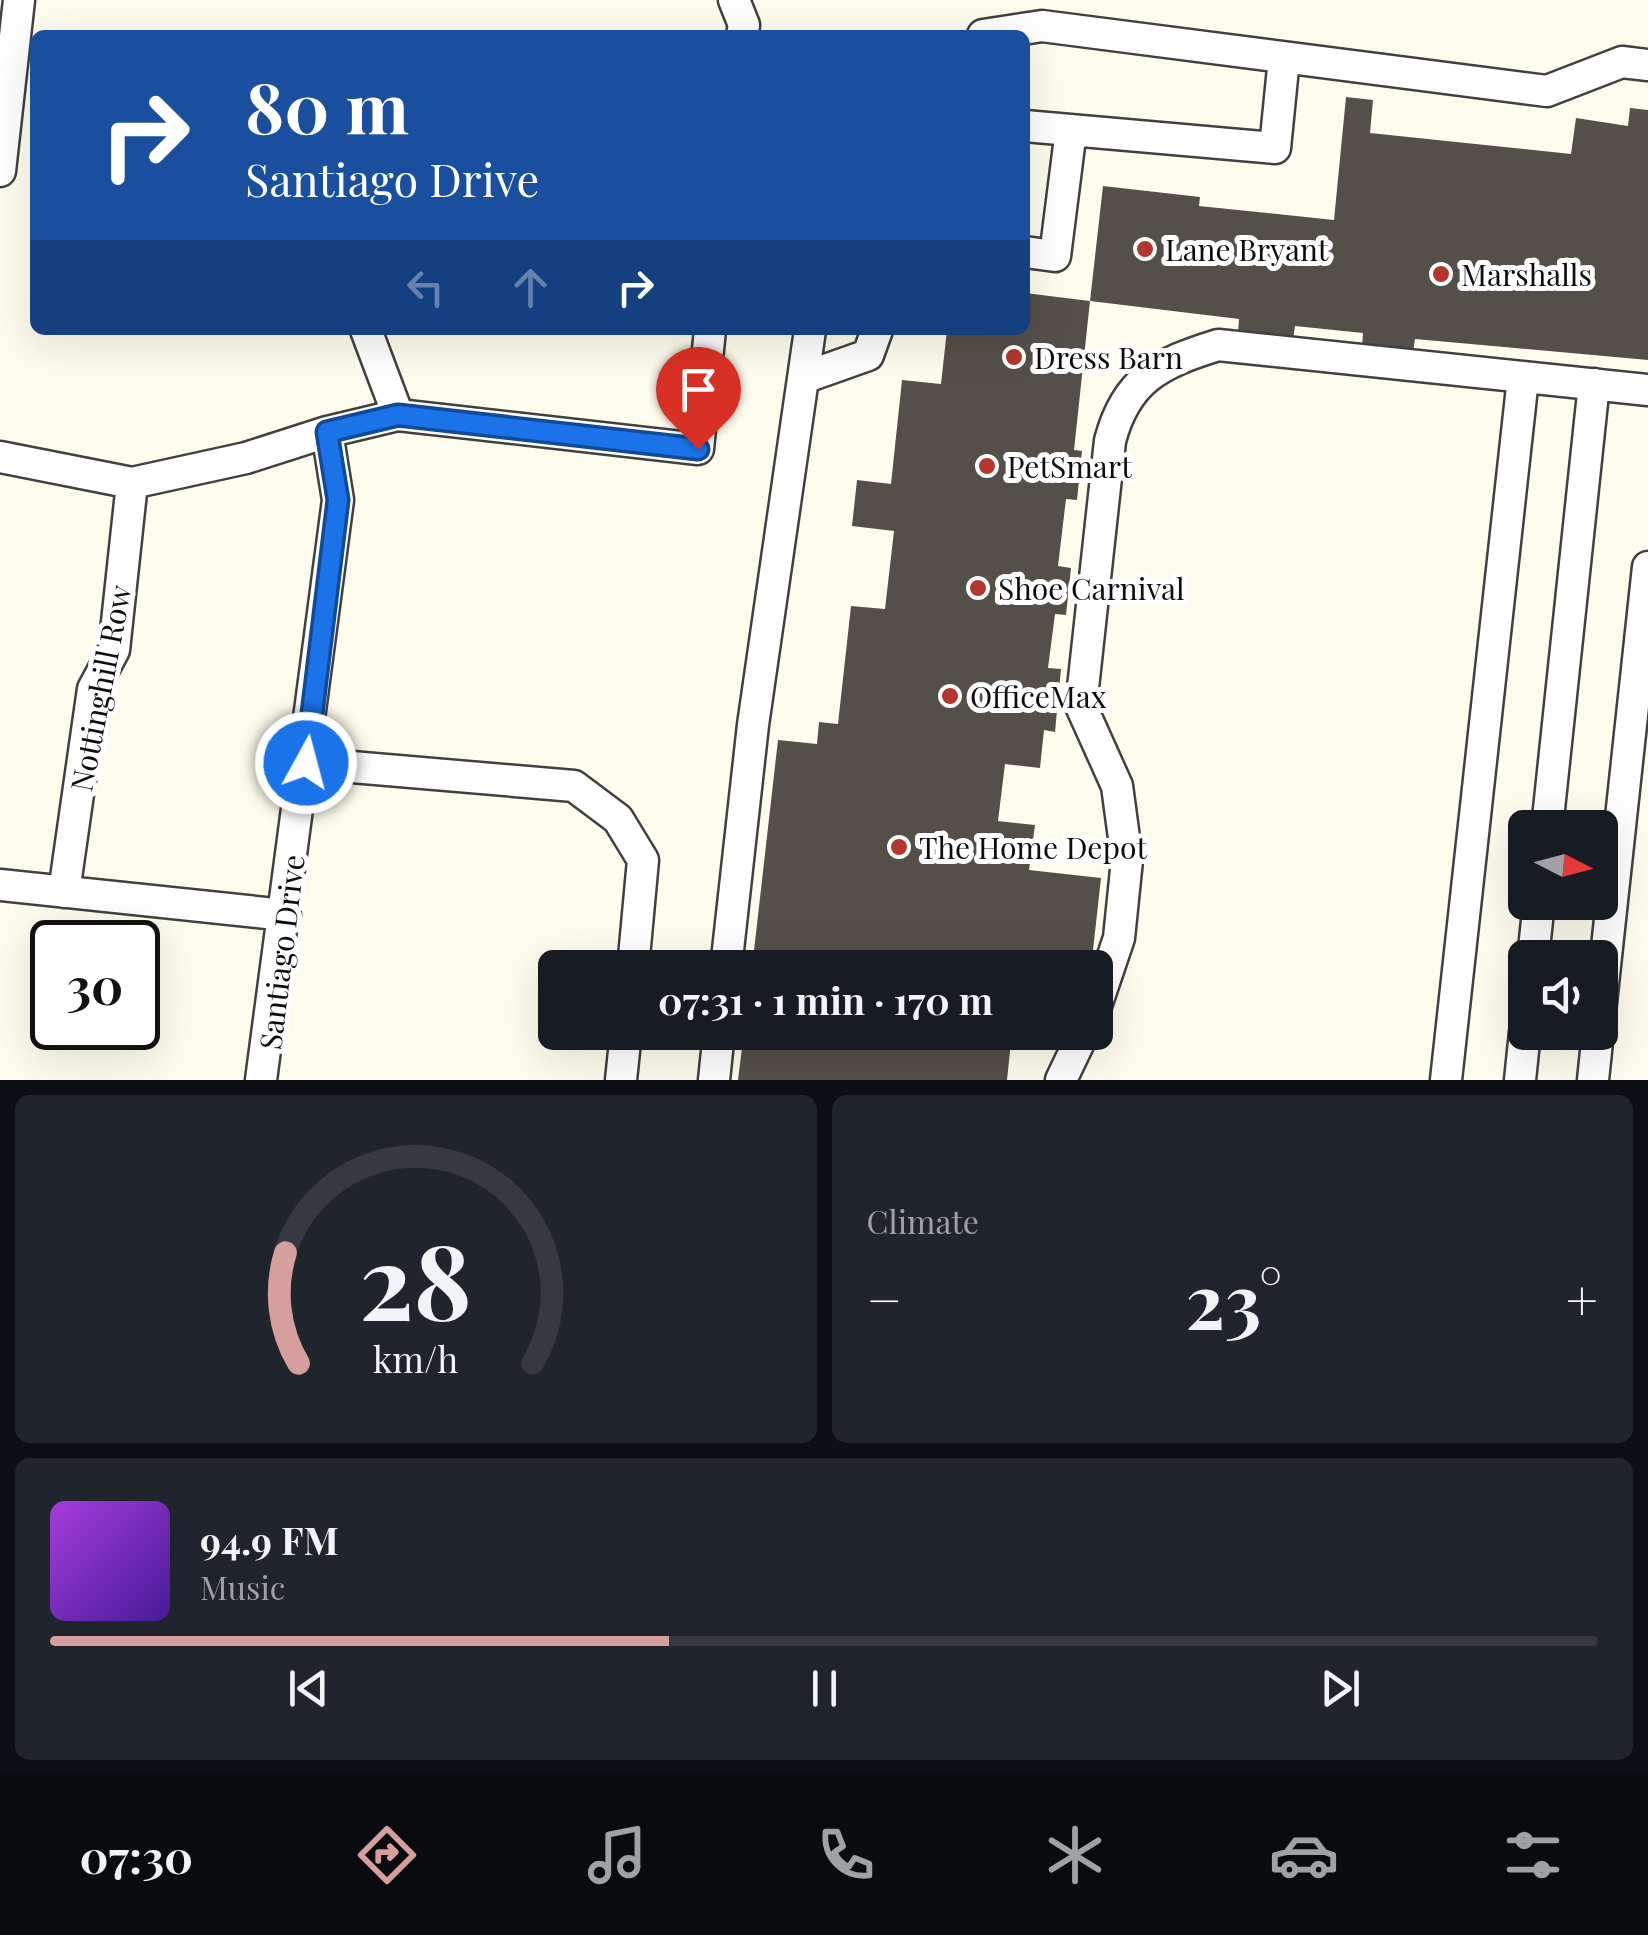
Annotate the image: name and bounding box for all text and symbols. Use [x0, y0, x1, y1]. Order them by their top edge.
text: 80 m [245, 58, 409, 152]
icon: right [80, 70, 210, 200]
text: Santiago Drive [245, 148, 539, 208]
place label: Lane Bryant [1165, 229, 1329, 269]
marker: Lane Bryant [1134, 238, 1156, 260]
place label: Marshalls [1461, 254, 1592, 294]
icon: left [398, 260, 453, 315]
icon: ahead [503, 260, 558, 315]
icon: right [608, 260, 663, 315]
marker: Marshalls [1430, 263, 1452, 285]
place label: Dress Barn [1034, 337, 1183, 377]
marker: Dress Barn [1003, 346, 1025, 368]
pin [656, 347, 741, 450]
icon: arrive [671, 362, 726, 417]
place label: PetSmart [1007, 446, 1132, 486]
marker: PetSmart [976, 455, 998, 477]
place label: Shoe Carnival [998, 568, 1185, 608]
marker: Shoe Carnival [967, 577, 989, 599]
street label: Nottinghill Row [60, 581, 140, 794]
place label: OfficeMax [970, 676, 1107, 716]
marker: OfficeMax [939, 685, 961, 707]
position arrow [254, 711, 358, 815]
north arrow [1508, 810, 1618, 920]
map controls [1508, 810, 1618, 1050]
place label: The Home Depot [919, 827, 1147, 867]
marker: The Home Depot [888, 836, 910, 858]
street label: Santiago Drive [249, 852, 313, 1052]
speed limit sign: 30 [30, 920, 160, 1050]
button: sound [1508, 940, 1618, 1050]
text: 07:31 · 1 min · 170 m [658, 974, 993, 1025]
text: Climate [867, 1199, 979, 1242]
text: 28 [359, 1208, 472, 1347]
text: 23° [1185, 1248, 1282, 1348]
text: − [867, 1261, 902, 1335]
text: + [1566, 1261, 1598, 1335]
text: km/h [373, 1334, 459, 1382]
text: 94.9 FM [200, 1514, 339, 1565]
text: Music [200, 1565, 285, 1608]
icon: previous [281, 1661, 336, 1716]
icon: pause [797, 1661, 852, 1716]
icon: next [1313, 1661, 1368, 1716]
icon: directions [352, 1820, 422, 1890]
icon: music [582, 1820, 652, 1890]
icon: phone [811, 1820, 881, 1890]
icon: climate [1040, 1820, 1110, 1890]
icon: car [1269, 1820, 1339, 1890]
icon: filters [1498, 1820, 1568, 1890]
text: 07:30 [80, 1825, 193, 1885]

